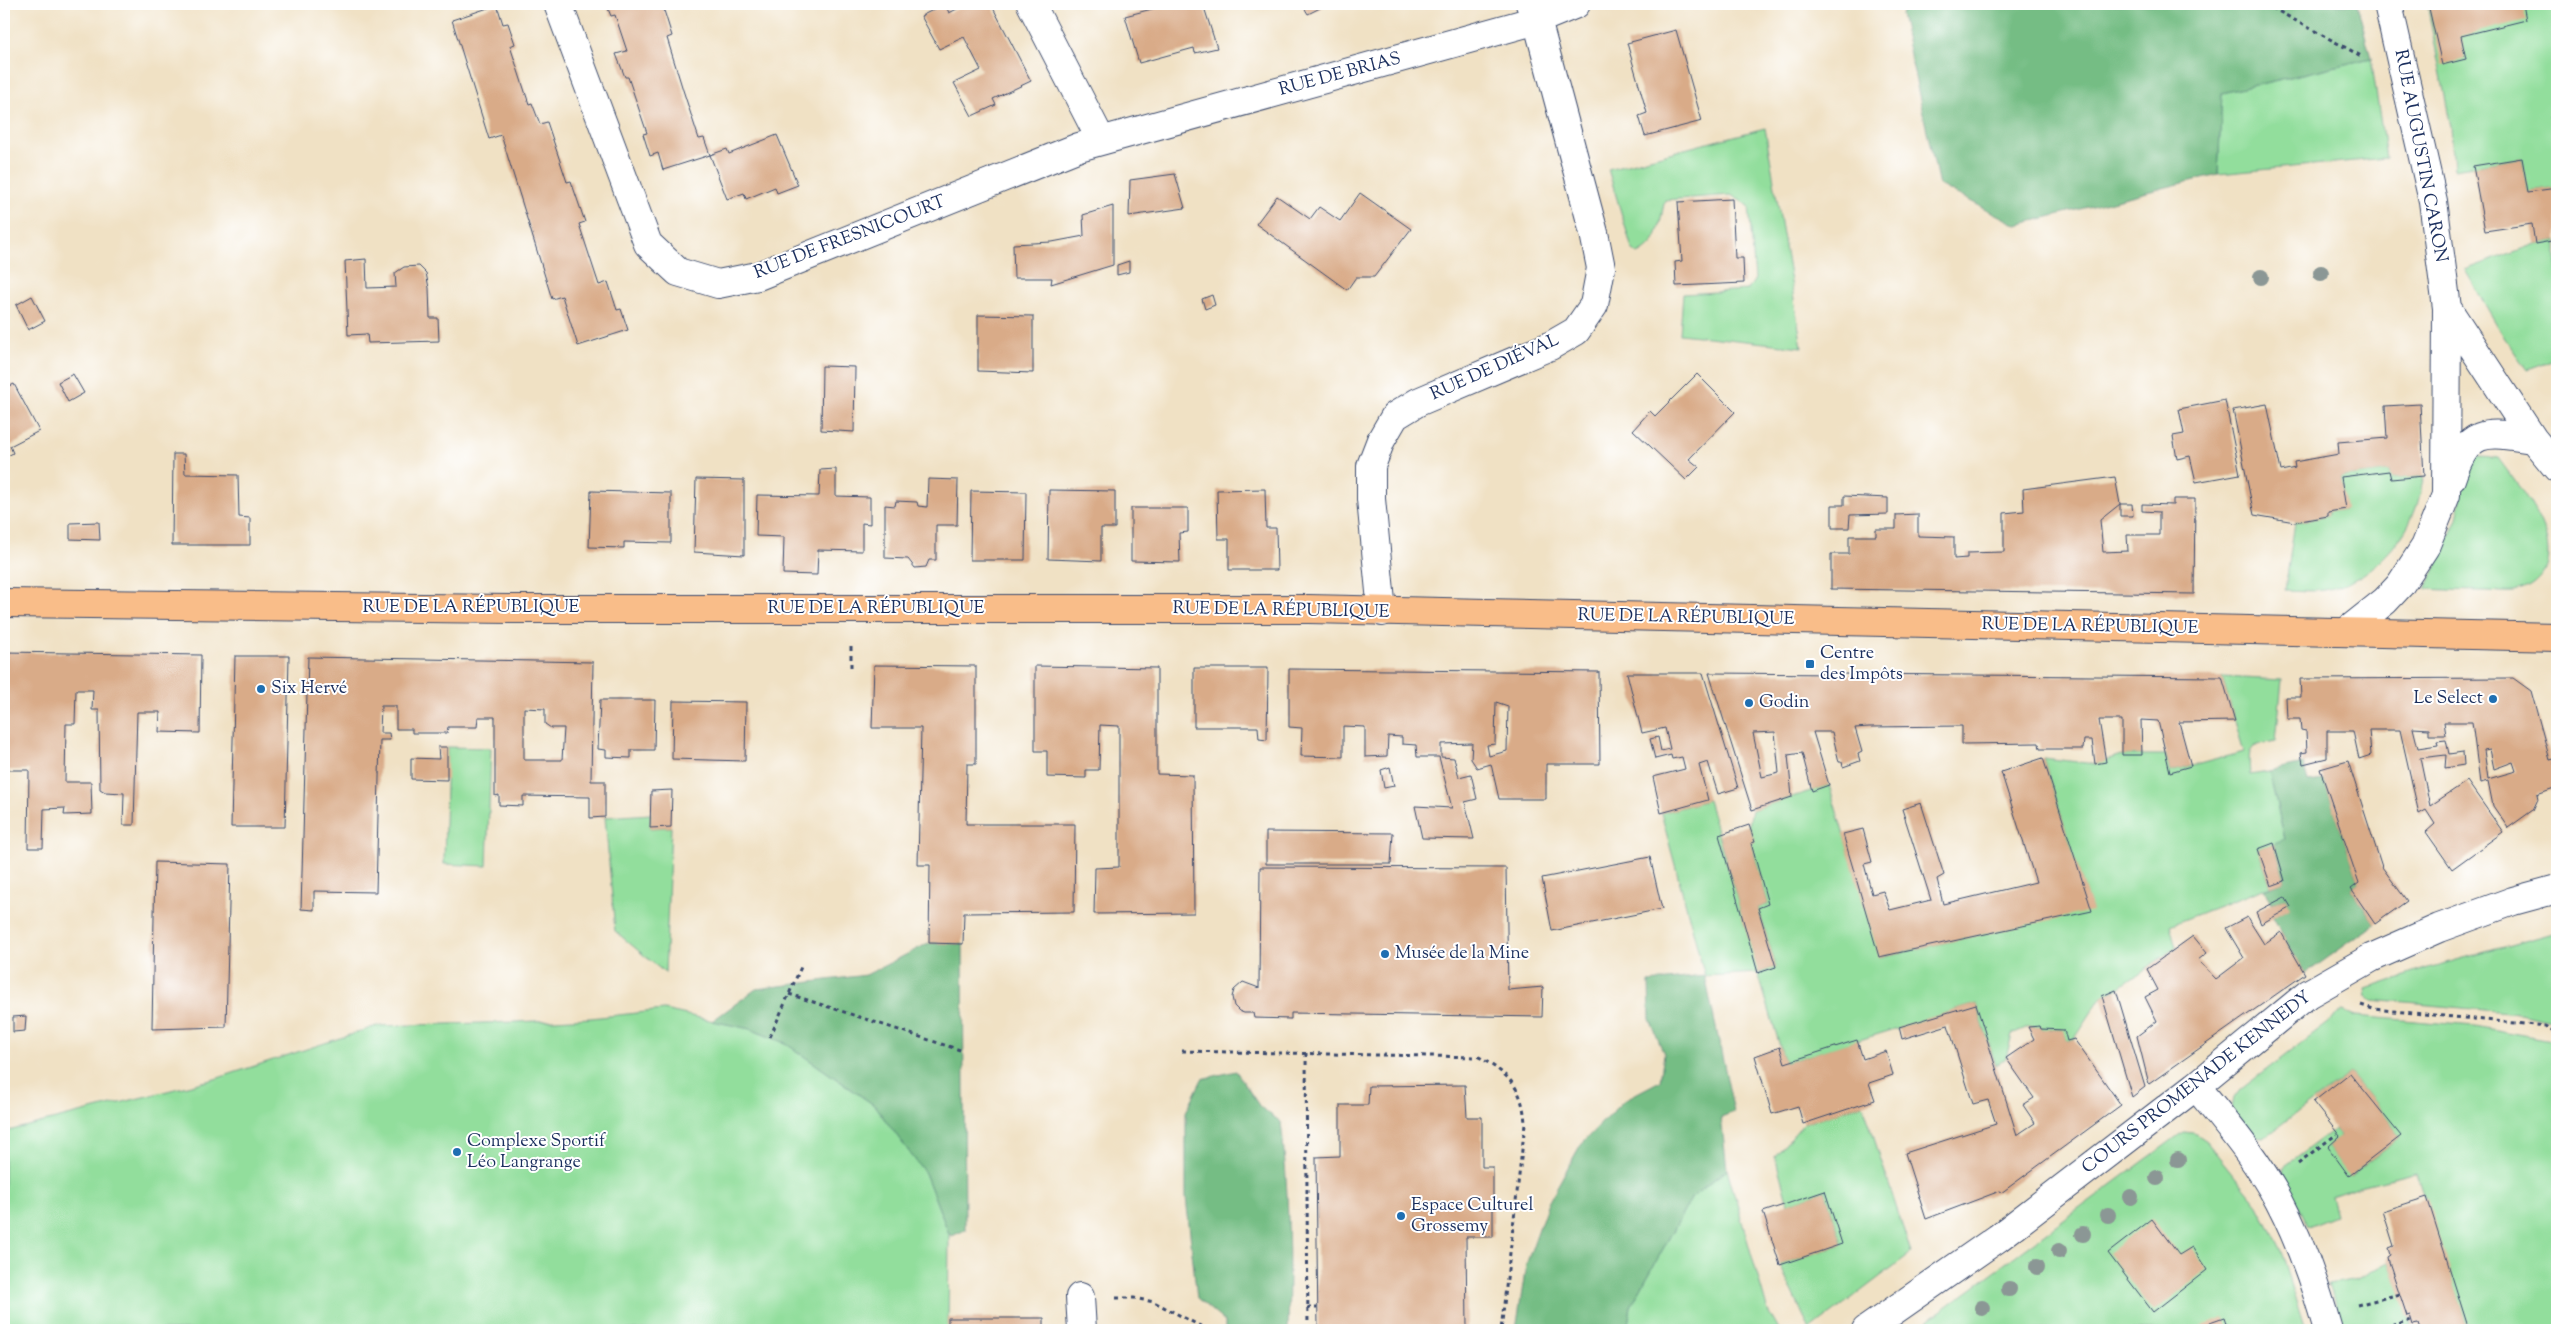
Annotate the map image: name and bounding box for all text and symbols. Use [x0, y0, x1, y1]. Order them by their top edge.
street label: RUE DE BRIAS [1276, 46, 1404, 104]
street label: RUE AUGUSTIN CARON [2387, 47, 2453, 265]
street label: RUE DE FRESNICOURT [750, 189, 950, 287]
street label: RUE DE DIÉVAL [1426, 328, 1564, 408]
street label: RUE DE LA RÉPUBLIQUE [363, 595, 580, 621]
street label: RUE DE LA RÉPUBLIQUE [768, 596, 985, 622]
street label: RUE DE LA RÉPUBLIQUE [1172, 596, 1390, 626]
street label: RUE DE LA RÉPUBLIQUE [1577, 603, 1795, 633]
street label: RUE DE LA RÉPUBLIQUE [1981, 612, 2199, 642]
place label: Centre des Impôts [1820, 641, 1903, 688]
marker: Centre des Impôts [1804, 658, 1816, 670]
place label: Six Hervé [271, 676, 347, 702]
marker: Six Hervé [255, 683, 267, 695]
place label: Le Select [2413, 686, 2483, 712]
place label: Godin [1759, 690, 1810, 716]
marker: Le Select [2487, 693, 2499, 705]
marker: Godin [1743, 697, 1755, 709]
place label: Musée de la Mine [1395, 941, 1529, 967]
marker: Musée de la Mine [1379, 948, 1391, 960]
street label: COURS PROMENADE KENNEDY [2077, 985, 2317, 1181]
place label: Complexe Sportif Léo Langrange [467, 1129, 606, 1176]
marker: Complexe Sportif Léo Langrange [451, 1146, 463, 1158]
place label: Espace Culturel Grossemy [1411, 1193, 1533, 1240]
marker: Espace Culturel Grossemy [1395, 1210, 1407, 1222]

